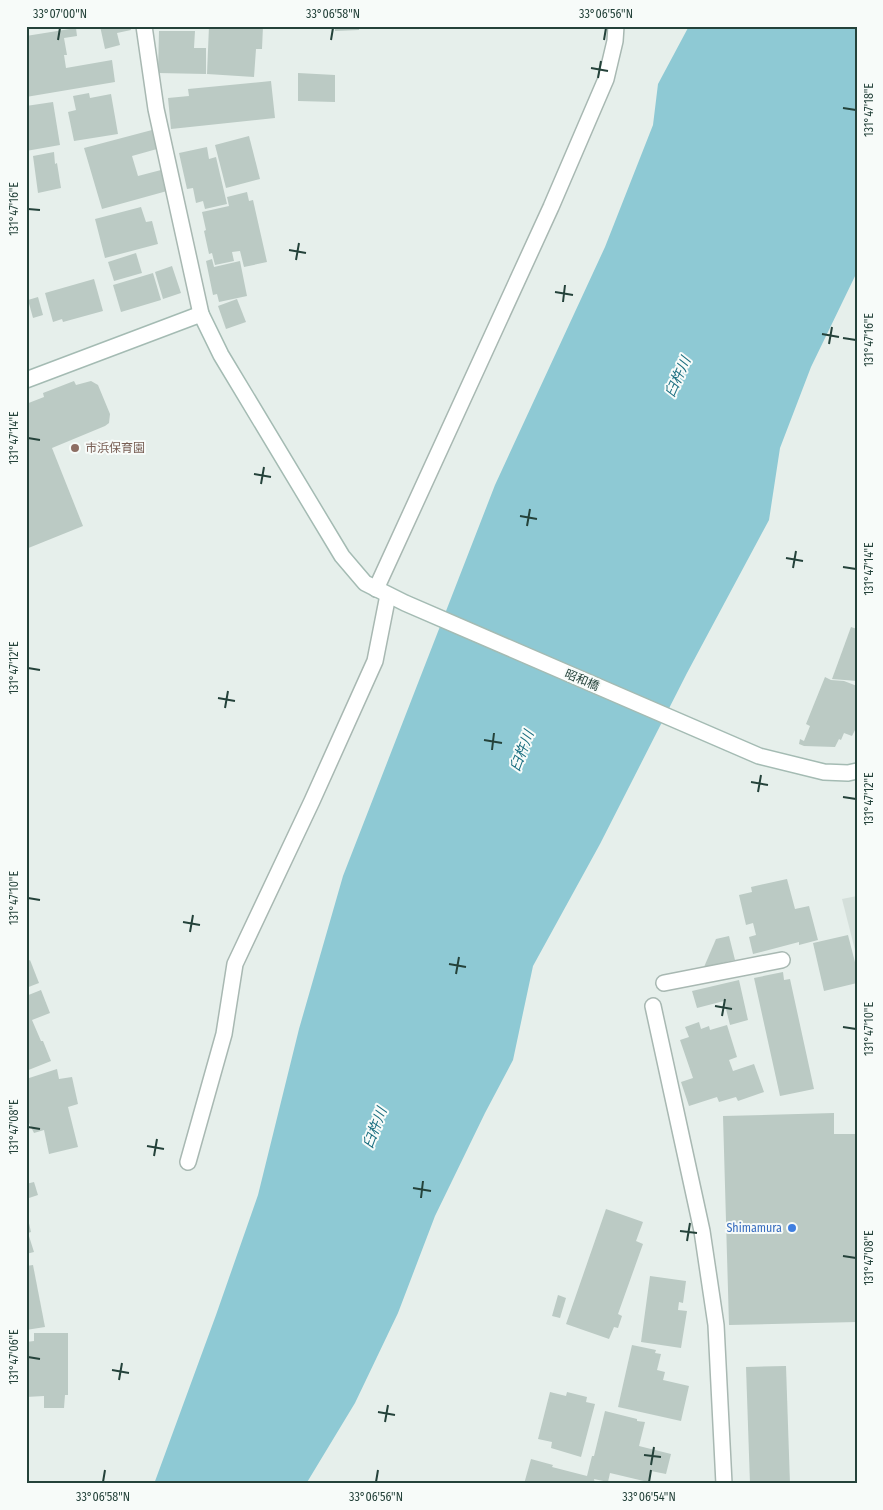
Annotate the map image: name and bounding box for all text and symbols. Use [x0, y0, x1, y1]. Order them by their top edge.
text: 33°07'00"N [33, 7, 87, 21]
text: 33°06'58"N [306, 7, 360, 21]
text: 33°06'56"N [579, 7, 633, 21]
text: 131°47'18"E [862, 83, 876, 137]
text: 131°47'16"E [7, 182, 21, 236]
text: 131°47'16"E [862, 313, 876, 367]
water label: 臼杵川 [662, 353, 695, 400]
text: 131°47'14"E [7, 411, 21, 465]
place label: 市浜保育園 [85, 441, 145, 455]
marker: 市浜保育園 [69, 442, 81, 454]
text: 131°47'14"E [862, 542, 876, 596]
text: 131°47'12"E [7, 641, 21, 695]
street label: 昭和橋 [563, 667, 601, 693]
water label: 臼杵川 [507, 726, 538, 774]
text: 131°47'12"E [862, 772, 876, 826]
text: 131°47'10"E [7, 871, 21, 925]
text: 131°47'10"E [862, 1002, 876, 1056]
text: 131°47'08"E [7, 1099, 21, 1155]
water label: 臼杵川 [360, 1103, 391, 1151]
place label: Shimamura [726, 1221, 782, 1235]
marker: Shimamura [786, 1222, 798, 1234]
text: 131°47'08"E [862, 1230, 876, 1286]
text: 131°47'06"E [7, 1329, 21, 1385]
text: 33°06'58"N [76, 1490, 130, 1504]
text: 33°06'56"N [349, 1490, 403, 1504]
text: 33°06'54"N [622, 1490, 676, 1504]

